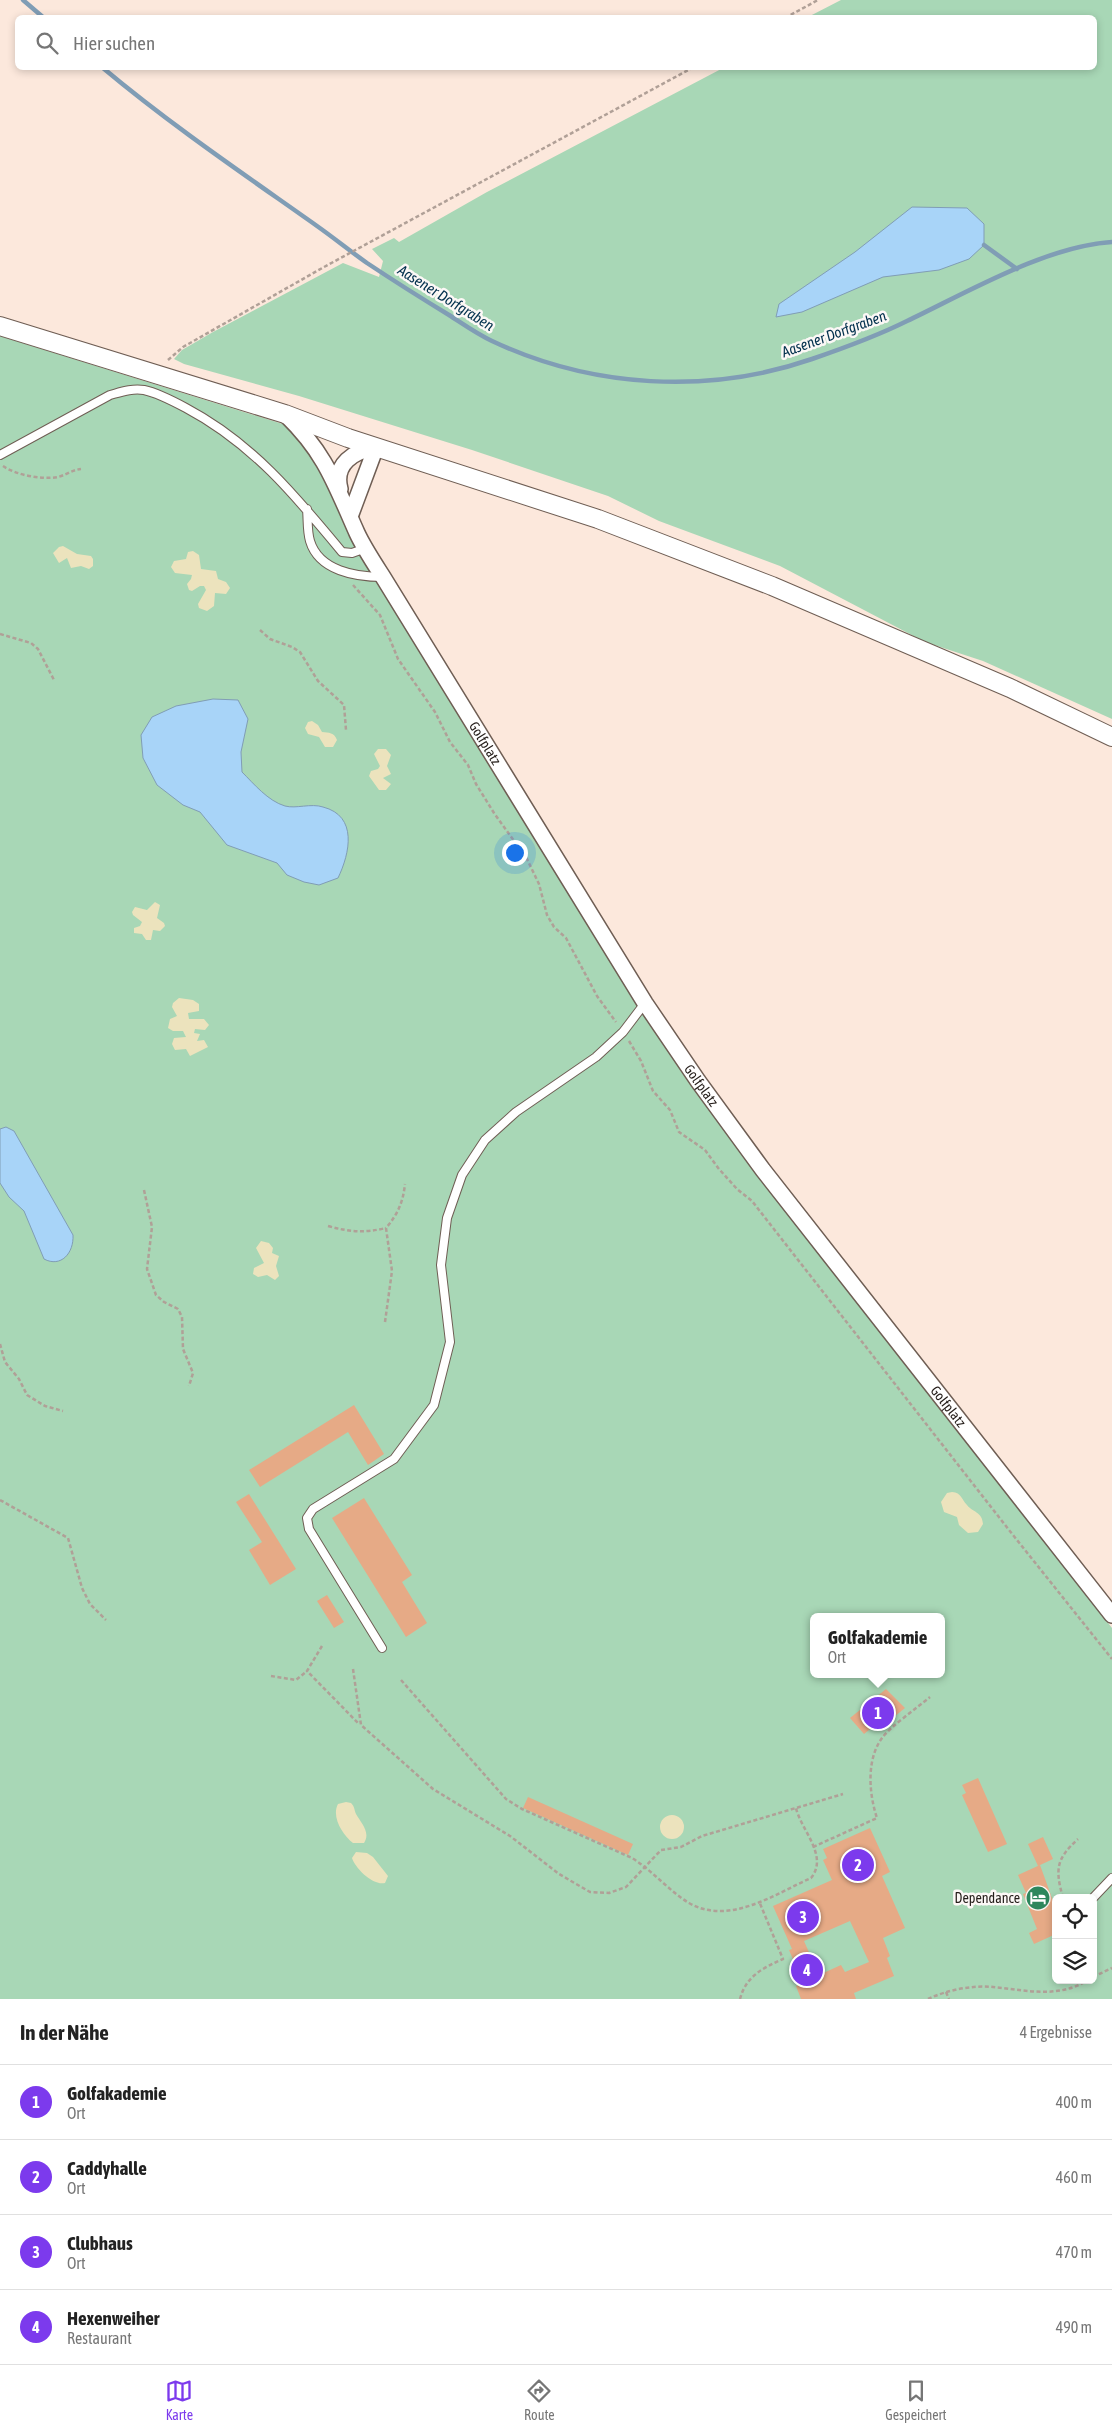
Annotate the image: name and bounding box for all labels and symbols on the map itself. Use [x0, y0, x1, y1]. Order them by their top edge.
water label: Aasener Dorfgraben [394, 261, 497, 334]
water label: Aasener Dorfgraben [778, 307, 888, 361]
street label: Golfplatz [466, 719, 504, 768]
your location [502, 840, 528, 866]
street label: Golfplatz [681, 1061, 722, 1109]
street label: Golfplatz [927, 1383, 969, 1430]
pin: 1 [862, 1694, 894, 1732]
pin: 2 [842, 1846, 874, 1884]
hotel icon: Dependance [1025, 1885, 1051, 1911]
place label: Dependance [955, 1890, 1020, 1906]
pin: 3 [787, 1898, 819, 1936]
pin: 4 [791, 1951, 823, 1989]

